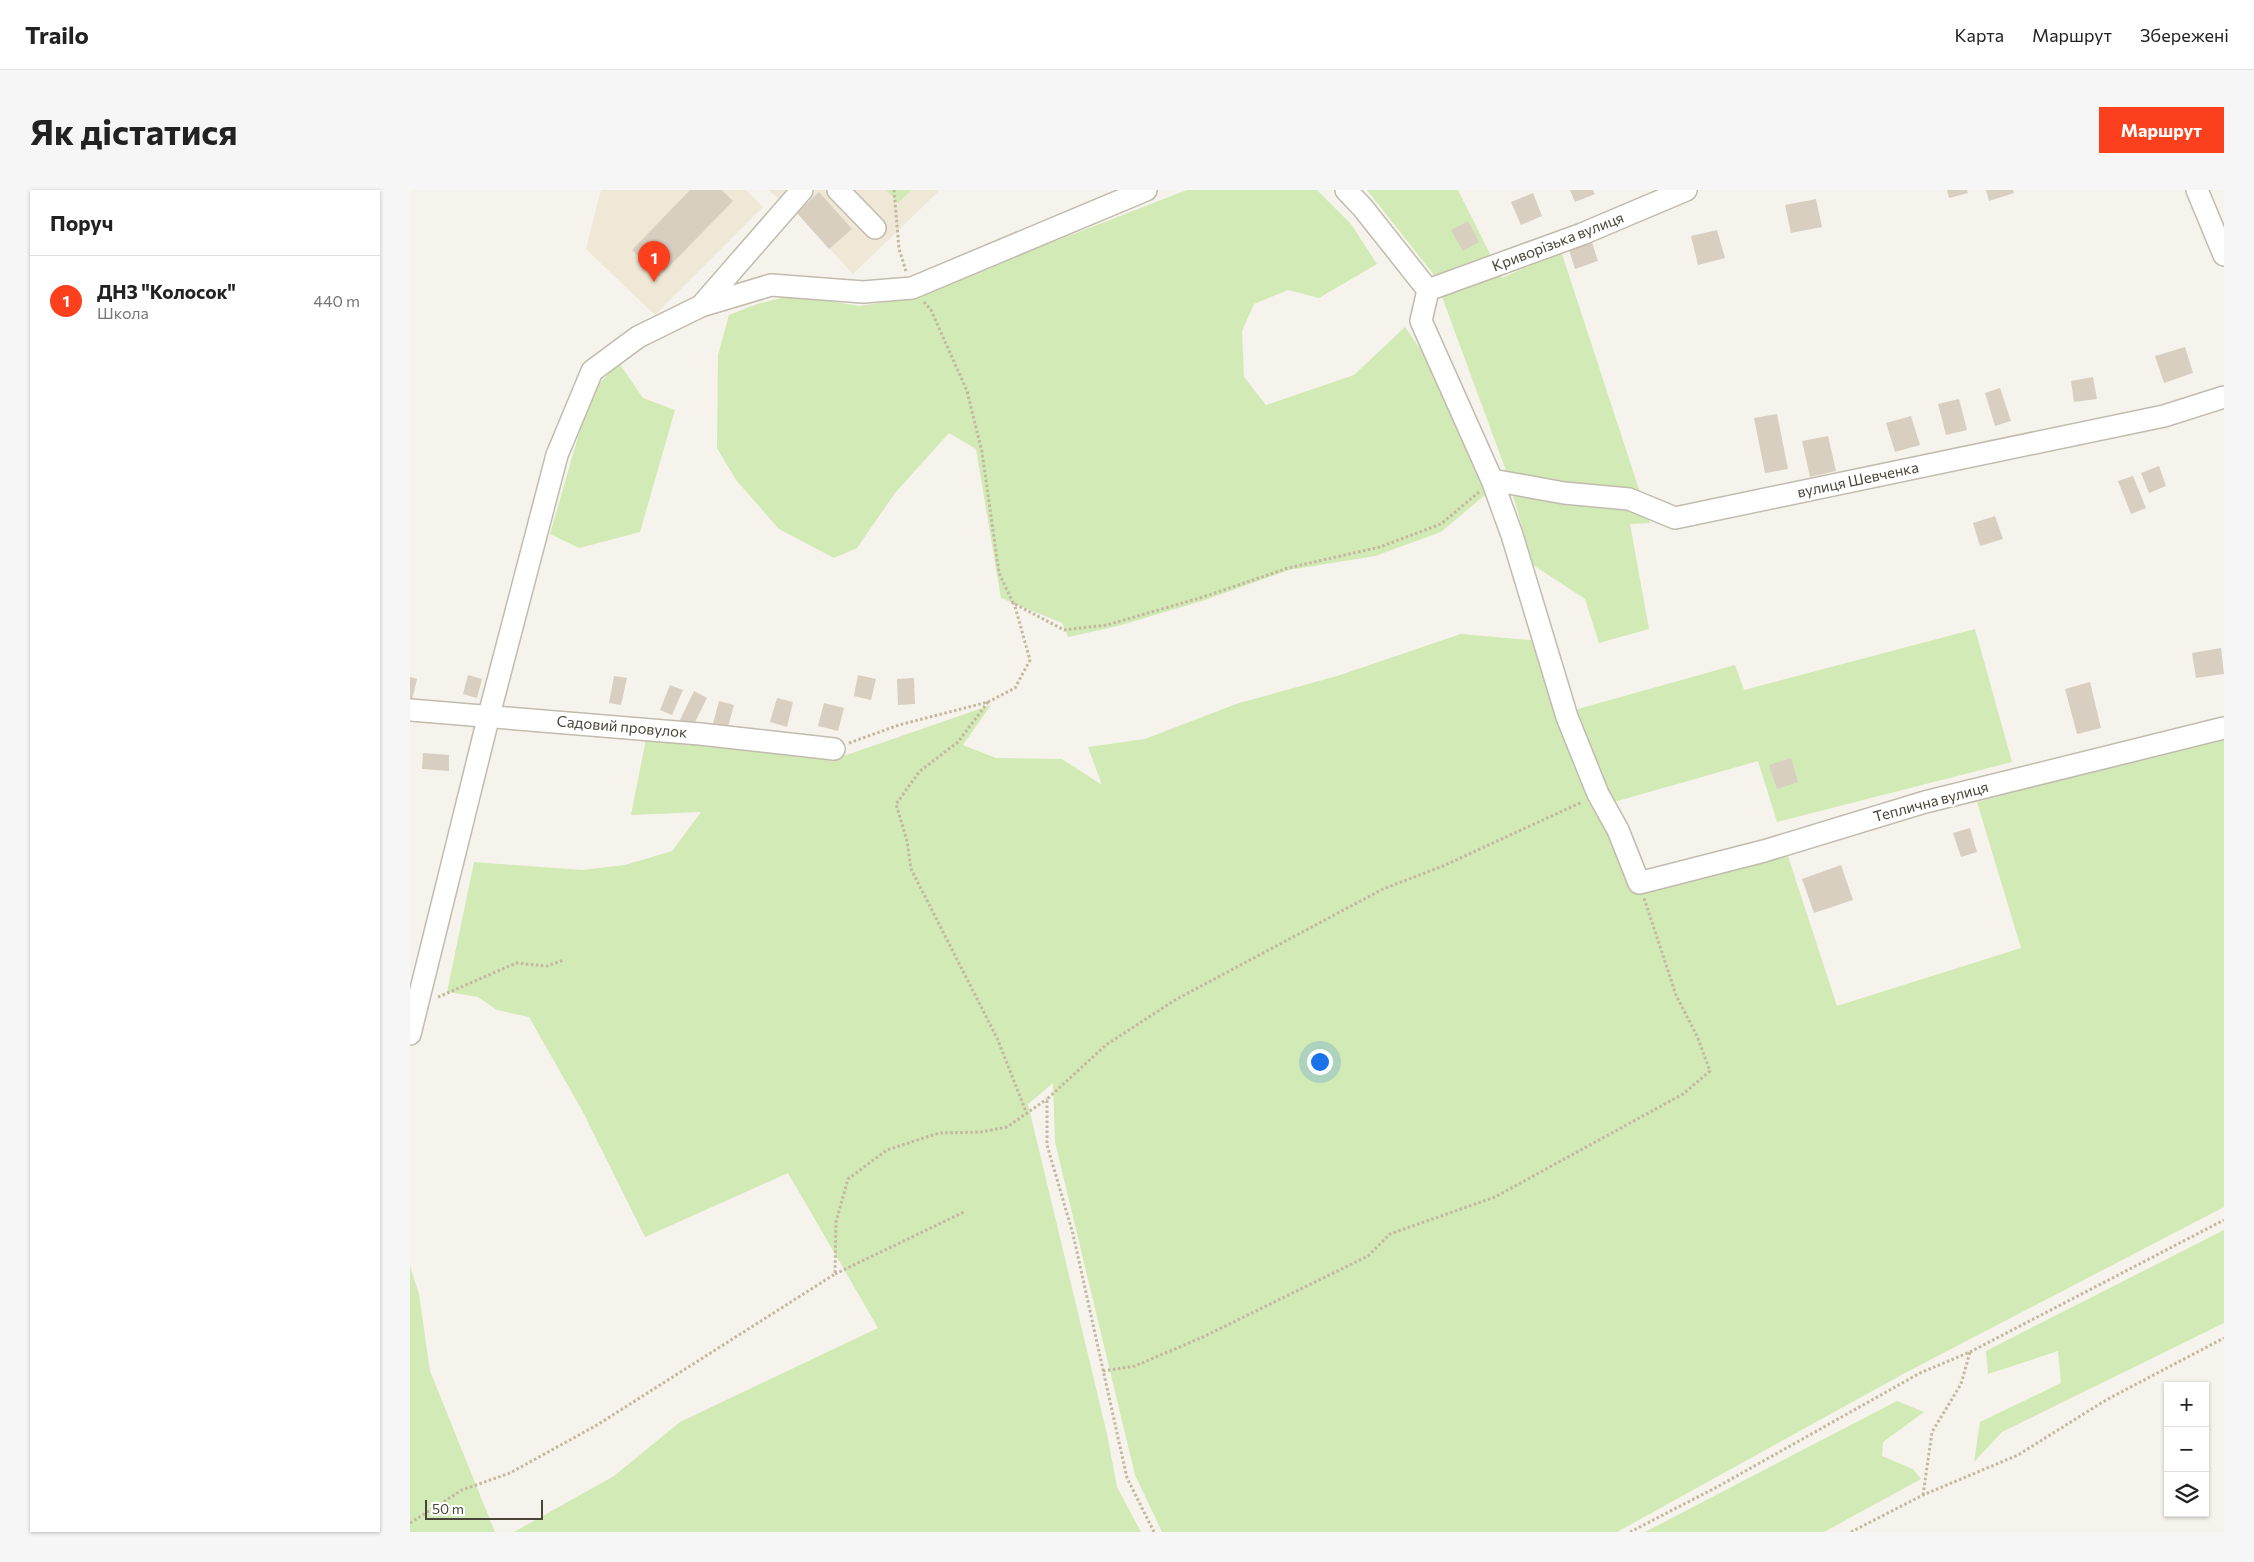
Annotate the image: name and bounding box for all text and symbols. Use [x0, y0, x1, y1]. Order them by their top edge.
text: Trailo [25, 20, 89, 49]
text: Карта [1954, 24, 2004, 46]
text: Маршрут [2032, 24, 2112, 46]
text: Збережені [2140, 24, 2229, 46]
button: Маршрут [2099, 107, 2224, 153]
text: Як дістатися [30, 109, 238, 152]
street label: Криворізька вулиця [1489, 208, 1626, 274]
text: Поруч [50, 210, 113, 235]
pin: 1 [638, 241, 670, 282]
text: ДНЗ "Колосок" [97, 280, 236, 303]
text: 1 [62, 291, 70, 310]
text: 440 m [313, 291, 360, 310]
text: Школа [97, 303, 149, 322]
street label: вулиця Шевченка [1795, 457, 1920, 501]
street label: Садовий провулок [556, 711, 688, 741]
street label: Теплична вулиця [1871, 777, 1990, 825]
your location [1307, 1049, 1333, 1075]
map controls [2164, 1382, 2209, 1517]
button: + [2164, 1382, 2209, 1427]
button: − [2164, 1427, 2209, 1472]
button: layers [2164, 1472, 2209, 1517]
scale bar [425, 1497, 542, 1520]
text: 50 m [432, 1500, 464, 1517]

